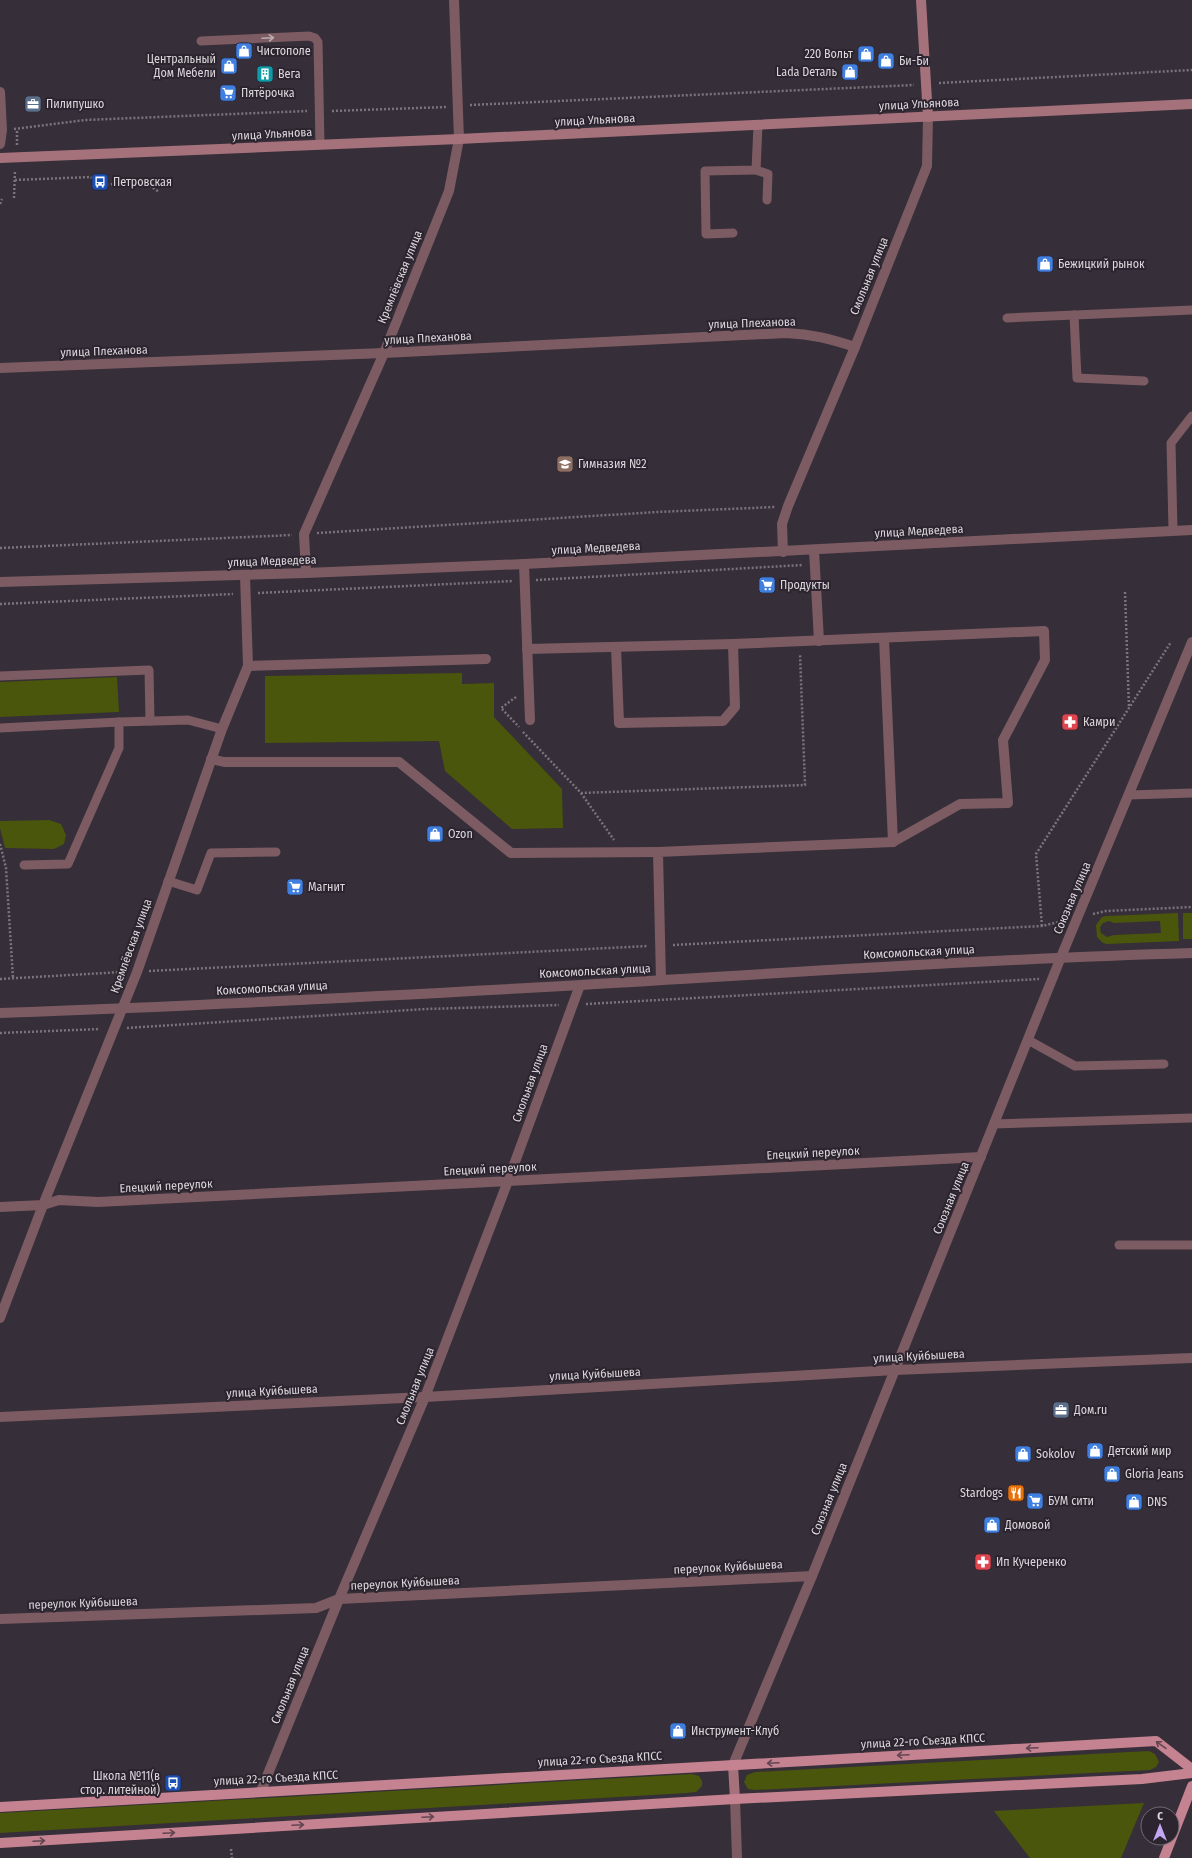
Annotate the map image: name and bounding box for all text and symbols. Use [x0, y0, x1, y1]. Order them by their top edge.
one-way arrow [261, 34, 274, 42]
shop icon: Чистополе [234, 41, 254, 61]
place label: Чистополе [257, 44, 311, 58]
shop icon: 220 Вольт [856, 44, 876, 64]
place label: 220 Вольт [804, 47, 853, 61]
shop icon: Би-Би [876, 51, 896, 71]
place label: Центральный Дом Мебели [147, 52, 216, 80]
place label: Би-Би [899, 54, 929, 68]
shop icon: Центральный Дом Мебели [219, 56, 239, 76]
shop icon: Lada Dеталь [840, 62, 860, 82]
building icon: Вега [255, 64, 275, 84]
place label: Lada Dеталь [776, 65, 837, 79]
place label: Вега [278, 67, 301, 81]
supermarket icon: Пятёрочка [218, 83, 238, 103]
place label: Пятёрочка [241, 86, 295, 100]
office icon: Пилипушко [23, 94, 43, 114]
street label: улица Ульянова [879, 95, 960, 113]
place label: Пилипушко [46, 97, 104, 111]
street label: улица Ульянова [555, 111, 636, 129]
street label: улица Ульянова [232, 125, 313, 143]
bus stop icon: Петровская [90, 172, 110, 192]
place label: Петровская [113, 175, 172, 189]
street label: Кремлёвская улица [375, 228, 425, 326]
street label: Смольная улица [847, 235, 891, 317]
shop icon: Бежицкий рынок [1035, 254, 1055, 274]
place label: Бежицкий рынок [1058, 257, 1145, 271]
street label: улица Плеханова [708, 314, 796, 332]
street label: улица Плеханова [384, 329, 472, 347]
street label: улица Плеханова [60, 342, 148, 360]
school or university icon: Гимназия №2 [555, 454, 575, 474]
place label: Гимназия №2 [578, 457, 647, 471]
street label: улица Медведева [874, 522, 964, 540]
street label: улица Медведева [551, 539, 641, 557]
street label: улица Медведева [227, 552, 317, 570]
supermarket icon: Продукты [757, 575, 777, 595]
place label: Продукты [780, 578, 830, 592]
pharmacy icon: Камри [1060, 712, 1080, 732]
place label: Камри [1083, 715, 1115, 729]
shop icon: Ozon [425, 824, 445, 844]
place label: Ozon [448, 827, 473, 841]
street label: Союзная улица [1051, 860, 1093, 936]
supermarket icon: Магнит [285, 877, 305, 897]
place label: Магнит [308, 880, 345, 894]
street label: Кремлёвская улица [107, 897, 155, 995]
street label: Комсомольская улица [863, 942, 975, 962]
street label: Комсомольская улица [539, 961, 651, 981]
street label: Комсомольская улица [216, 978, 328, 998]
street label: Смольная улица [509, 1042, 551, 1124]
street label: Елецкий переулок [766, 1144, 860, 1162]
street label: Елецкий переулок [443, 1160, 537, 1178]
street label: Союзная улица [930, 1160, 972, 1236]
street label: Елецкий переулок [119, 1177, 213, 1195]
street label: Смольная улица [393, 1345, 437, 1427]
street label: улица Куйбышева [873, 1347, 965, 1365]
street label: улица Куйбышева [549, 1365, 641, 1383]
street label: улица Куйбышева [226, 1382, 318, 1400]
office icon: Дом.ru [1051, 1400, 1071, 1420]
place label: Дом.ru [1073, 1403, 1107, 1417]
shop icon: Детский мир [1085, 1441, 1105, 1461]
shop icon: Sokolov [1013, 1444, 1033, 1464]
place label: Детский мир [1107, 1444, 1172, 1458]
place label: Sokolov [1036, 1447, 1075, 1461]
street label: Союзная улица [808, 1461, 850, 1537]
shop icon: Gloria Jeans [1102, 1464, 1122, 1484]
place label: Gloria Jeans [1125, 1467, 1184, 1481]
restaurant icon: Stardogs [1006, 1483, 1026, 1503]
place label: Stardogs [960, 1486, 1003, 1500]
supermarket icon: БУМ сити [1025, 1491, 1045, 1511]
shop icon: DNS [1124, 1492, 1144, 1512]
place label: БУМ сити [1048, 1494, 1094, 1508]
place label: DNS [1147, 1495, 1167, 1509]
shop icon: Домовой [982, 1515, 1002, 1535]
place label: Домовой [1004, 1518, 1050, 1532]
pharmacy icon: Ип Кучеренко [973, 1552, 993, 1572]
place label: Ип Кучеренко [996, 1555, 1067, 1569]
street label: переулок Куйбышева [673, 1557, 783, 1577]
street label: переулок Куйбышева [350, 1573, 460, 1593]
street label: переулок Куйбышева [28, 1594, 138, 1612]
street label: Смольная улица [268, 1644, 312, 1726]
shop icon: Инструмент-Клуб [668, 1721, 688, 1741]
place label: Инструмент-Клуб [691, 1724, 779, 1738]
street label: улица 22-го Съезда КПСС [860, 1731, 986, 1751]
one-way arrow [1156, 1741, 1167, 1749]
one-way arrow [1026, 1745, 1039, 1752]
street label: улица 22-го Съезда КПСС [537, 1749, 663, 1769]
one-way arrow [897, 1752, 910, 1759]
one-way arrow [767, 1759, 780, 1766]
street label: улица 22-го Съезда КПСС [213, 1768, 339, 1788]
place label: Школа №11(в стор. литейной) [80, 1769, 160, 1797]
bus stop icon: Школа №11(в стор. литейной) [163, 1773, 183, 1793]
north arrow [1140, 1806, 1180, 1846]
text: С [1157, 1810, 1163, 1823]
one-way arrow [421, 1814, 434, 1821]
one-way arrow [291, 1822, 304, 1829]
one-way arrow [162, 1830, 175, 1837]
one-way arrow [32, 1837, 45, 1844]

